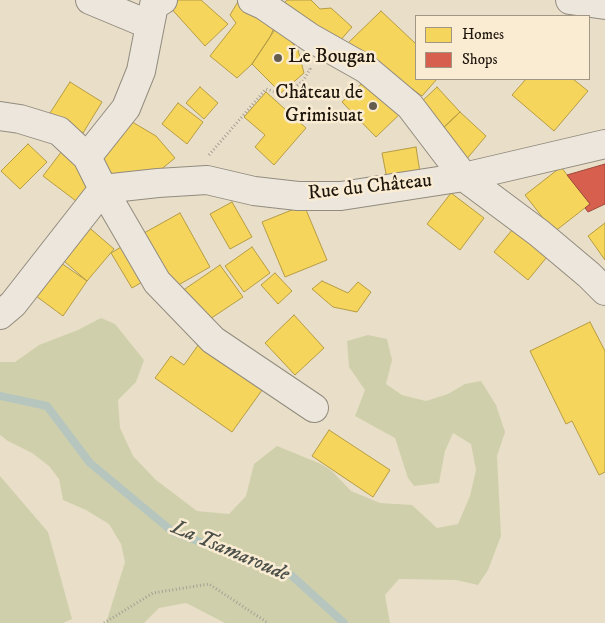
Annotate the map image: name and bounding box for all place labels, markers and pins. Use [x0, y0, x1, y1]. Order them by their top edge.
place label: Le Bougan [288, 46, 376, 70]
marker: Le Bougan [272, 52, 284, 64]
place label: Château de Grimisuat [275, 82, 363, 129]
marker: Château de Grimisuat [367, 100, 379, 112]

